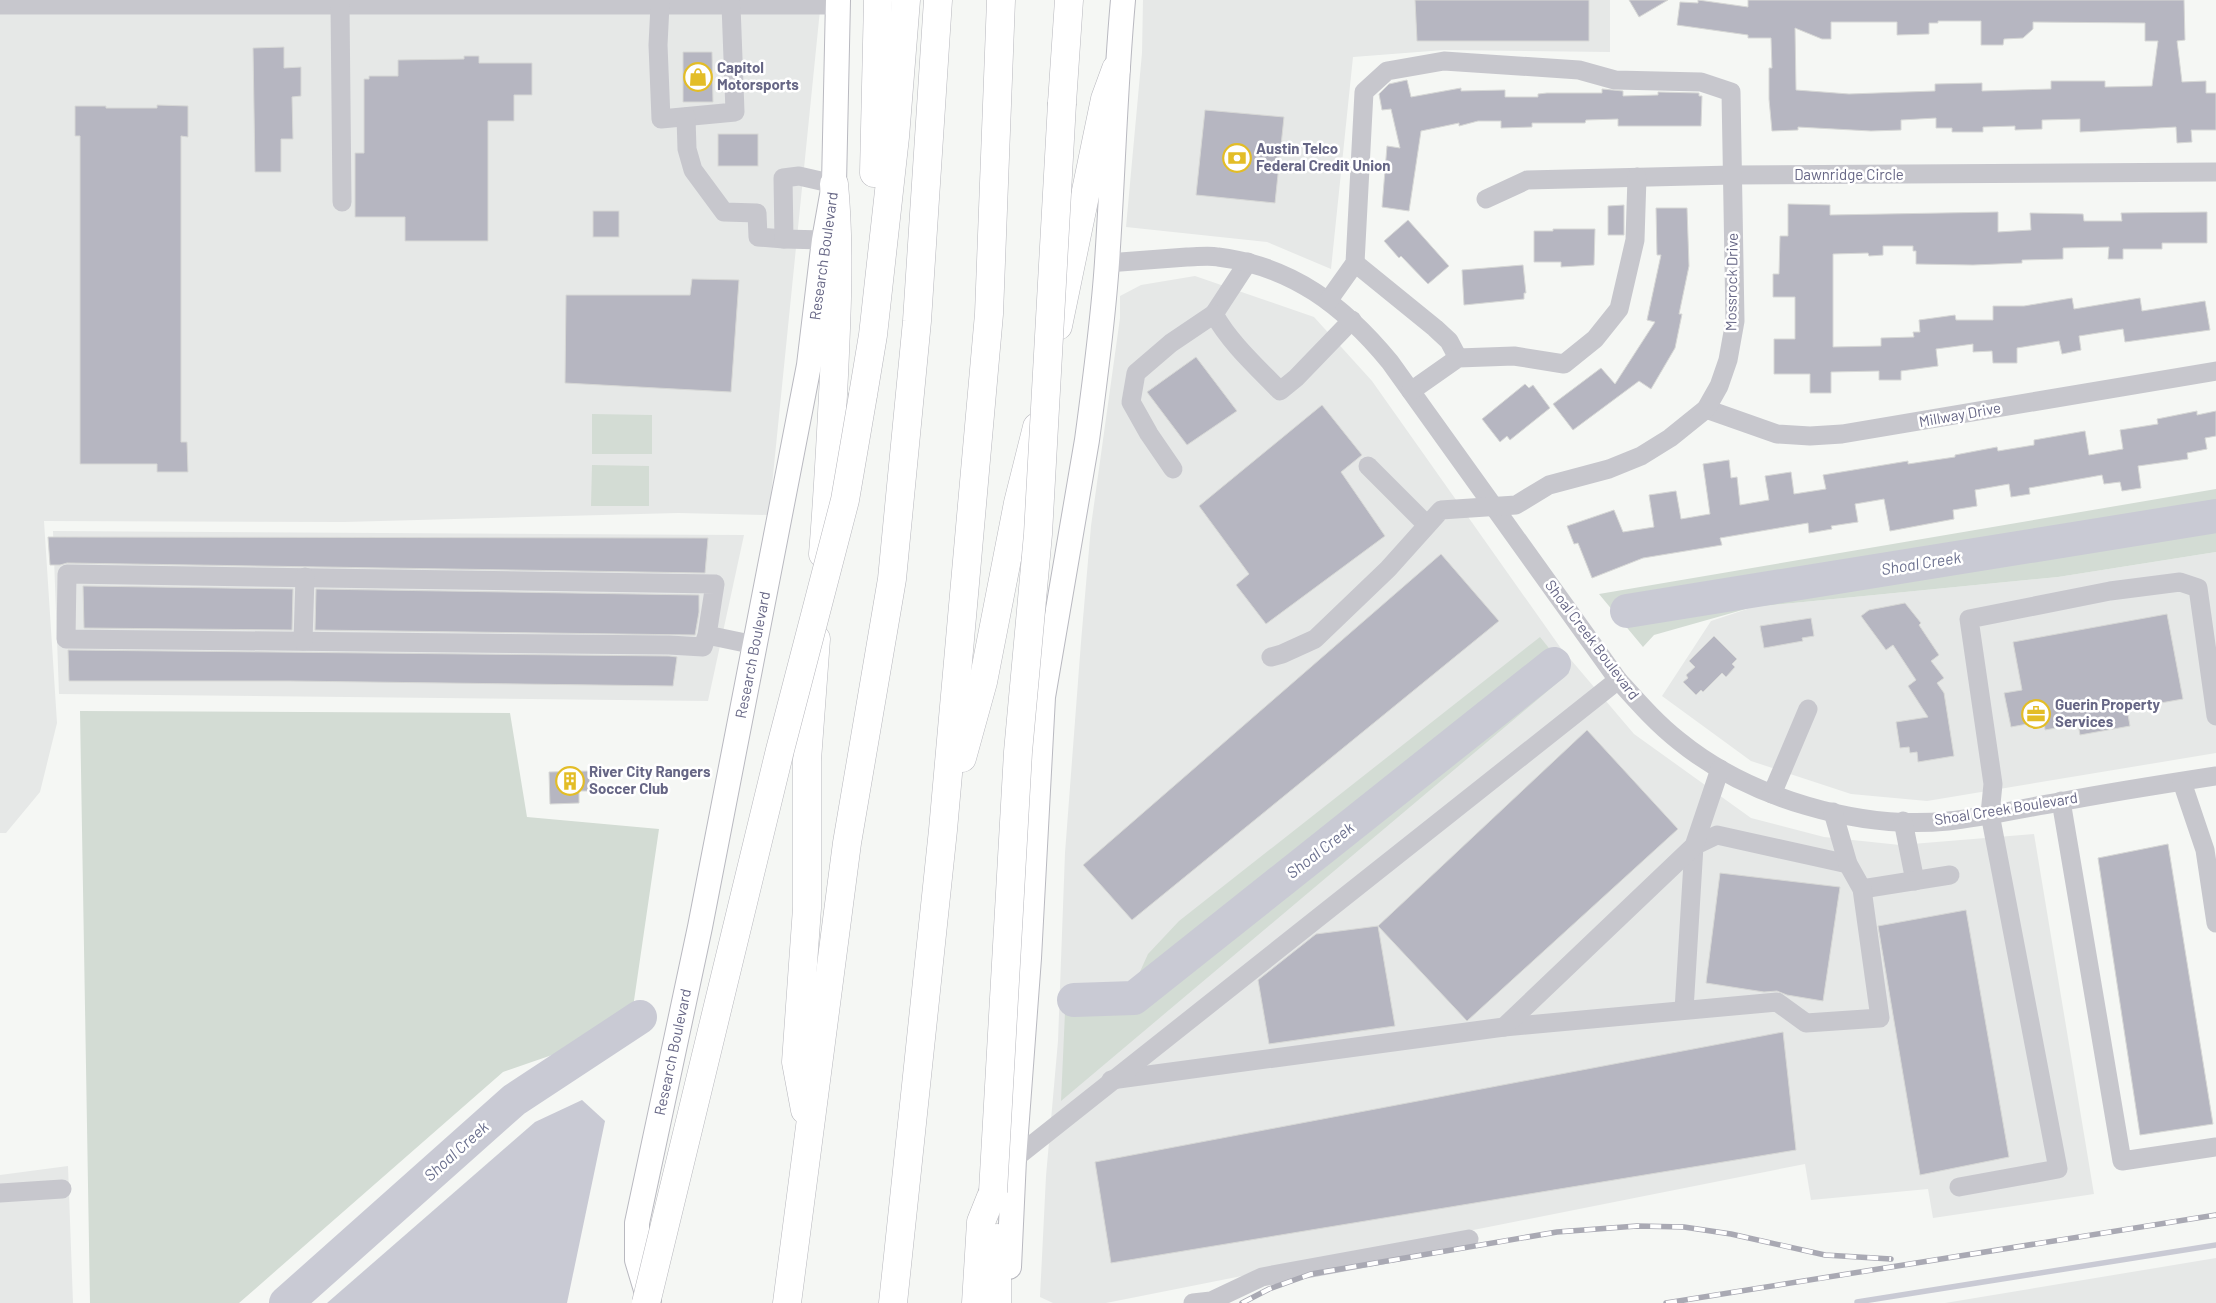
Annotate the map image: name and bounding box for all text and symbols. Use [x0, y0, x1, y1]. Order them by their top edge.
place label: Capitol Motorsports [717, 58, 799, 93]
shop icon: Capitol Motorsports [683, 62, 713, 92]
place label: Austin Telco Federal Credit Union [1256, 139, 1391, 174]
bank icon: Austin Telco Federal Credit Union [1222, 143, 1252, 173]
street label: Dawnridge Circle [1794, 165, 1904, 183]
street label: Research Boulevard [805, 191, 841, 321]
street label: Mossrock Drive [1721, 233, 1741, 331]
street label: Millway Drive [1917, 398, 2002, 430]
water label: Shoal Creek [1880, 547, 1962, 578]
street label: Shoal Creek Boulevard [1542, 576, 1644, 703]
street label: Research Boulevard [731, 590, 773, 720]
place label: Guerin Property Services [2055, 695, 2160, 730]
office icon: Guerin Property Services [2021, 699, 2051, 729]
place label: River City Rangers Soccer Club [589, 762, 711, 797]
building icon: River City Rangers Soccer Club [555, 766, 585, 796]
street label: Shoal Creek Boulevard [1933, 788, 2079, 828]
water label: Shoal Creek [1282, 817, 1357, 882]
street label: Research Boulevard [650, 987, 694, 1117]
water label: Shoal Creek [419, 1117, 492, 1185]

